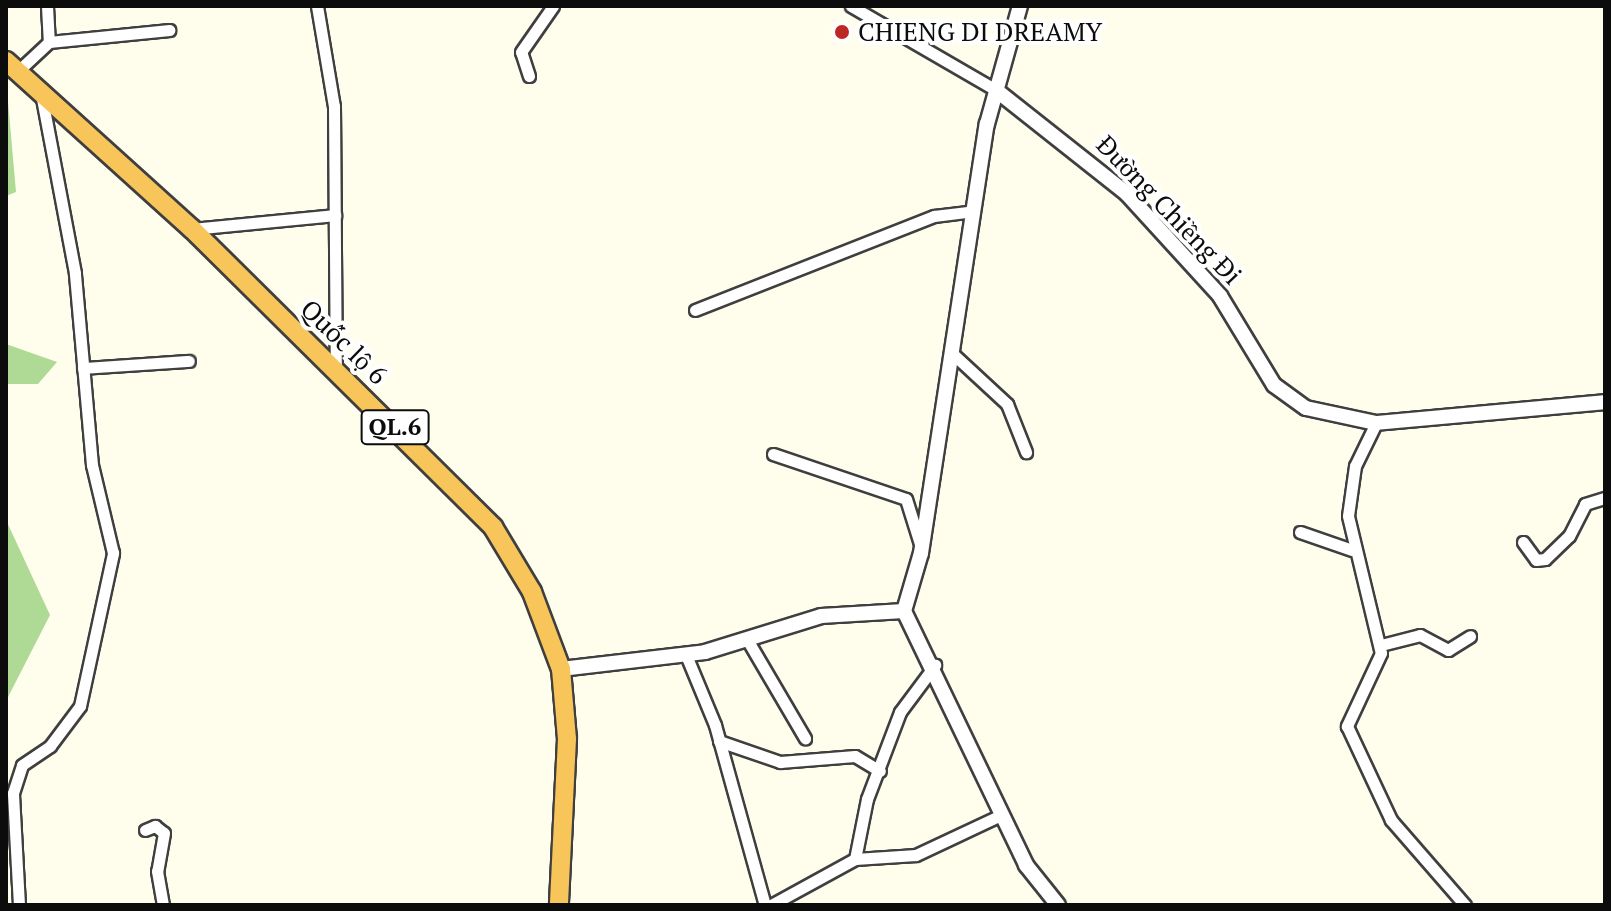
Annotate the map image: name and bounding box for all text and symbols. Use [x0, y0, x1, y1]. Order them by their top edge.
place label: CHIENG DI DREAMY [858, 16, 1102, 48]
marker: CHIENG DI DREAMY [833, 23, 851, 41]
street label: Đường Chiềng Đi [1090, 129, 1248, 291]
street label: Quốc lộ 6 [294, 293, 394, 391]
road number: QL.6 [359, 407, 431, 447]

